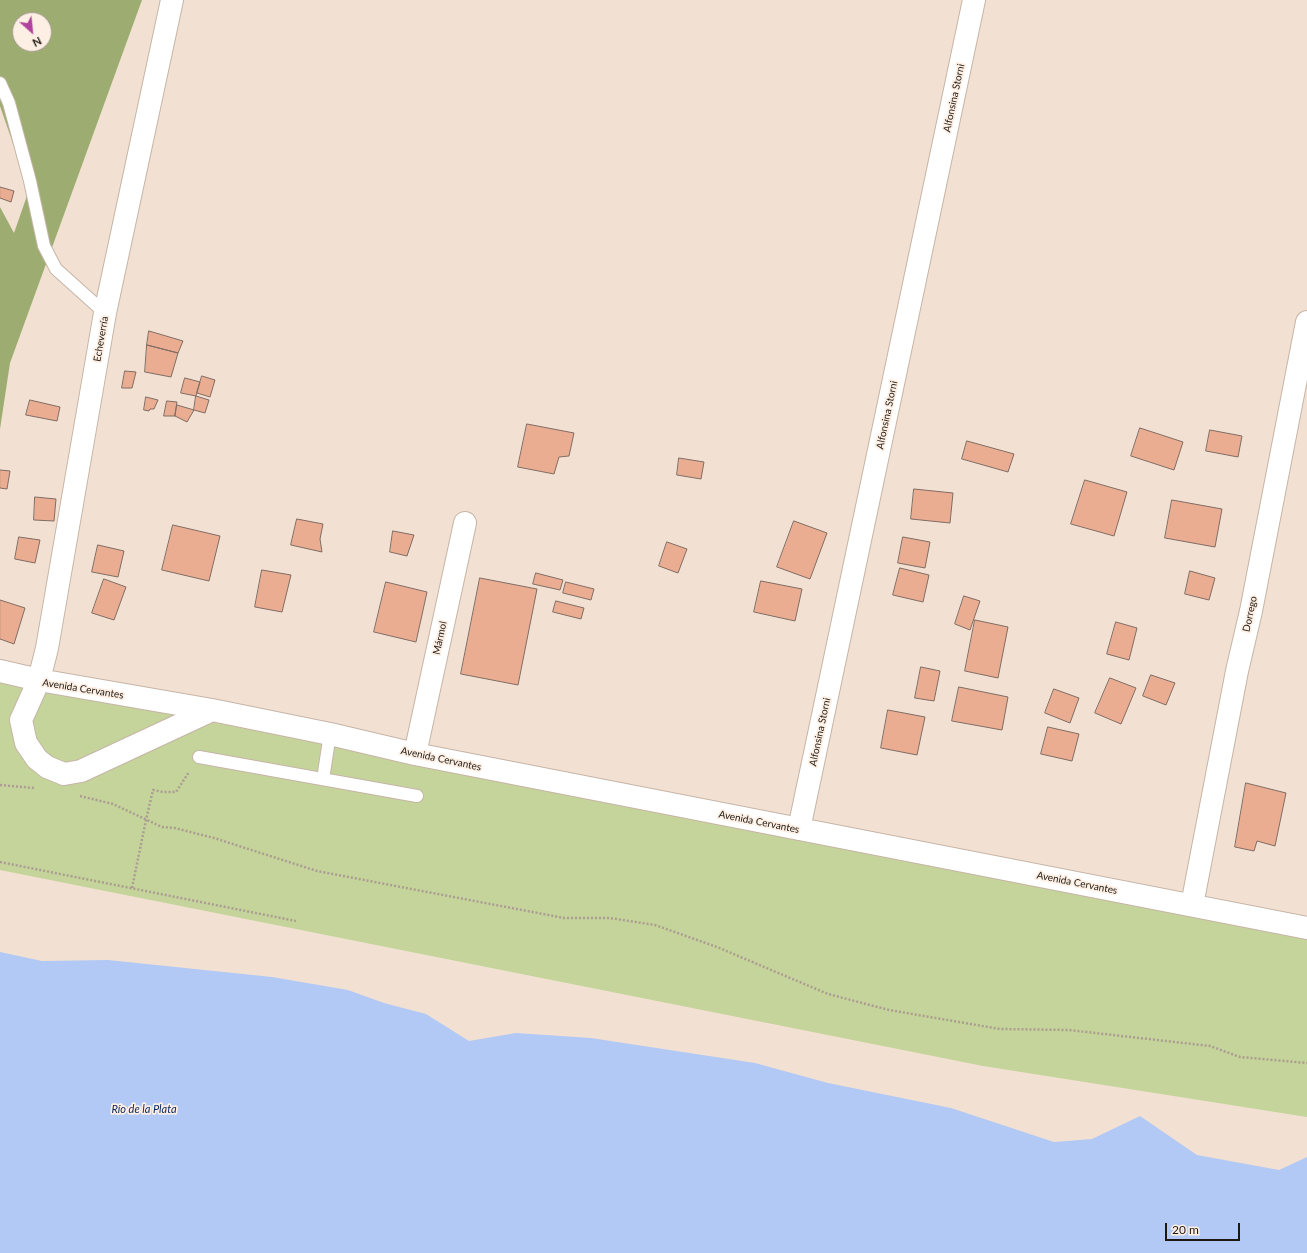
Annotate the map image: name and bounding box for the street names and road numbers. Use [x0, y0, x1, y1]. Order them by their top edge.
street label: Alfonsina Storni [941, 63, 967, 133]
street label: Echeverría [91, 315, 111, 363]
street label: Alfonsina Storni [874, 380, 900, 450]
street label: Dorrego [1240, 595, 1260, 633]
street label: Mármol [431, 620, 449, 656]
street label: Avenida Cervantes [42, 677, 124, 701]
street label: Alfonsina Storni [807, 697, 833, 767]
street label: Avenida Cervantes [400, 745, 482, 773]
street label: Avenida Cervantes [718, 808, 800, 836]
street label: Avenida Cervantes [1036, 869, 1118, 897]

